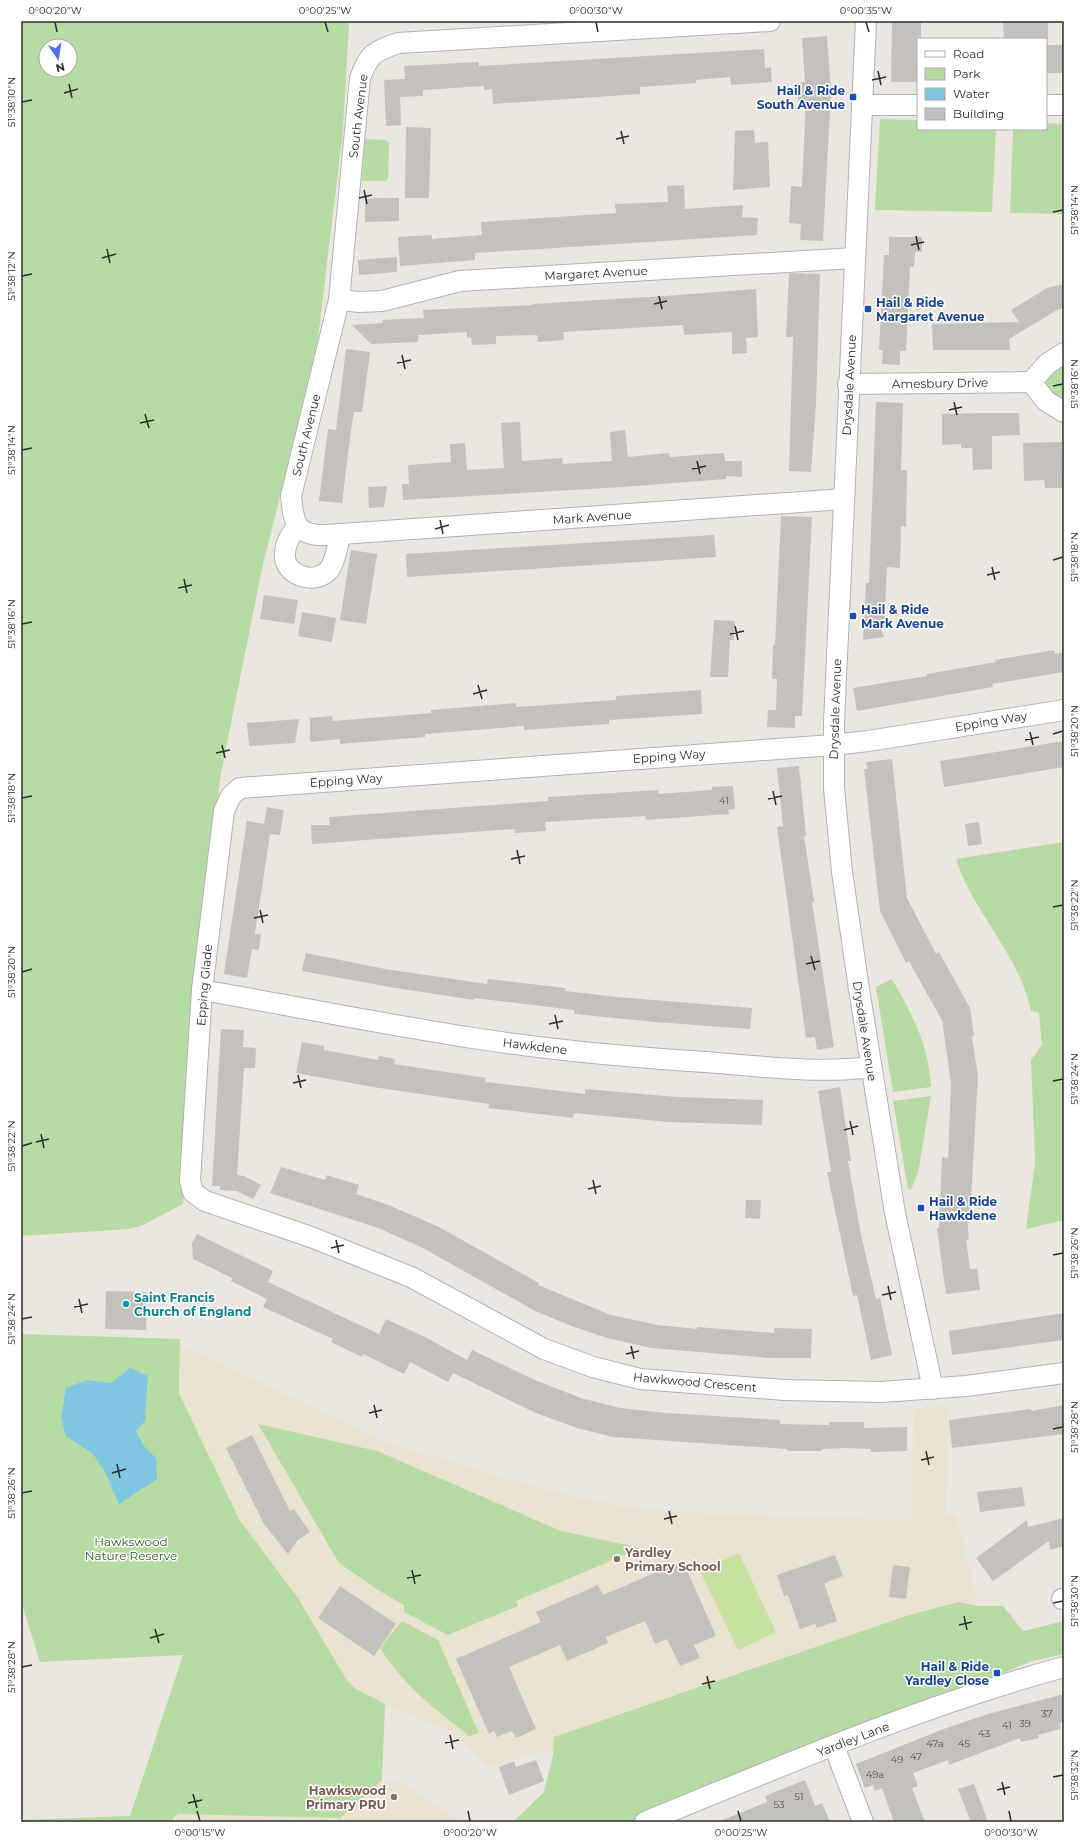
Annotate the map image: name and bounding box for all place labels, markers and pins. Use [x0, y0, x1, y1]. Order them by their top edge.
place label: Hail & Ride South Avenue [757, 83, 845, 112]
marker: Hail & Ride South Avenue [848, 92, 858, 102]
place label: Hail & Ride Margaret Avenue [876, 295, 985, 324]
marker: Hail & Ride Margaret Avenue [863, 304, 873, 314]
place label: Hail & Ride Mark Avenue [861, 602, 944, 631]
marker: Hail & Ride Mark Avenue [848, 611, 858, 621]
place label: Hail & Ride Hawkdene [929, 1194, 998, 1223]
marker: Hail & Ride Hawkdene [916, 1203, 926, 1213]
place label: Saint Francis Church of England [134, 1290, 251, 1319]
marker: Saint Francis Church of England [121, 1299, 131, 1309]
place label: Yardley Primary School [624, 1545, 721, 1574]
marker: Yardley Primary School [612, 1554, 622, 1564]
place label: Hail & Ride Yardley Close [904, 1659, 989, 1688]
marker: Hail & Ride Yardley Close [992, 1668, 1002, 1678]
place label: Hawkswood Primary PRU [306, 1783, 386, 1812]
marker: Hawkswood Primary PRU [389, 1792, 399, 1802]

